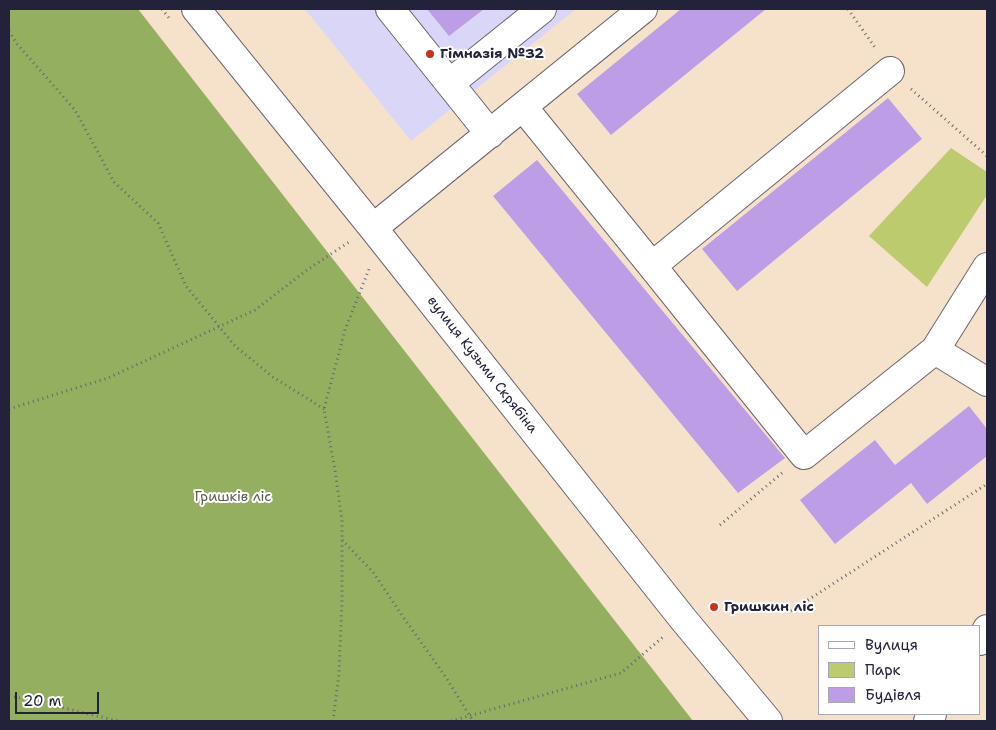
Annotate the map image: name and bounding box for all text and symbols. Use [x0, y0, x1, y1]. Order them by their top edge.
place label: Гімназія №32 [440, 46, 544, 62]
marker: Гімназія №32 [424, 48, 436, 60]
street label: вулиця Кузьми Скрябіна [423, 293, 541, 437]
park label: Гришків ліс [195, 489, 271, 505]
place label: Гришкин ліс [724, 599, 814, 615]
marker: Гришкин ліс [708, 601, 720, 613]
legend [818, 625, 981, 715]
text: Вулиця [865, 635, 918, 655]
text: Парк [865, 660, 901, 680]
scale bar [18, 682, 101, 714]
text: Будівля [865, 685, 921, 705]
text: 20 m [23, 691, 62, 711]

